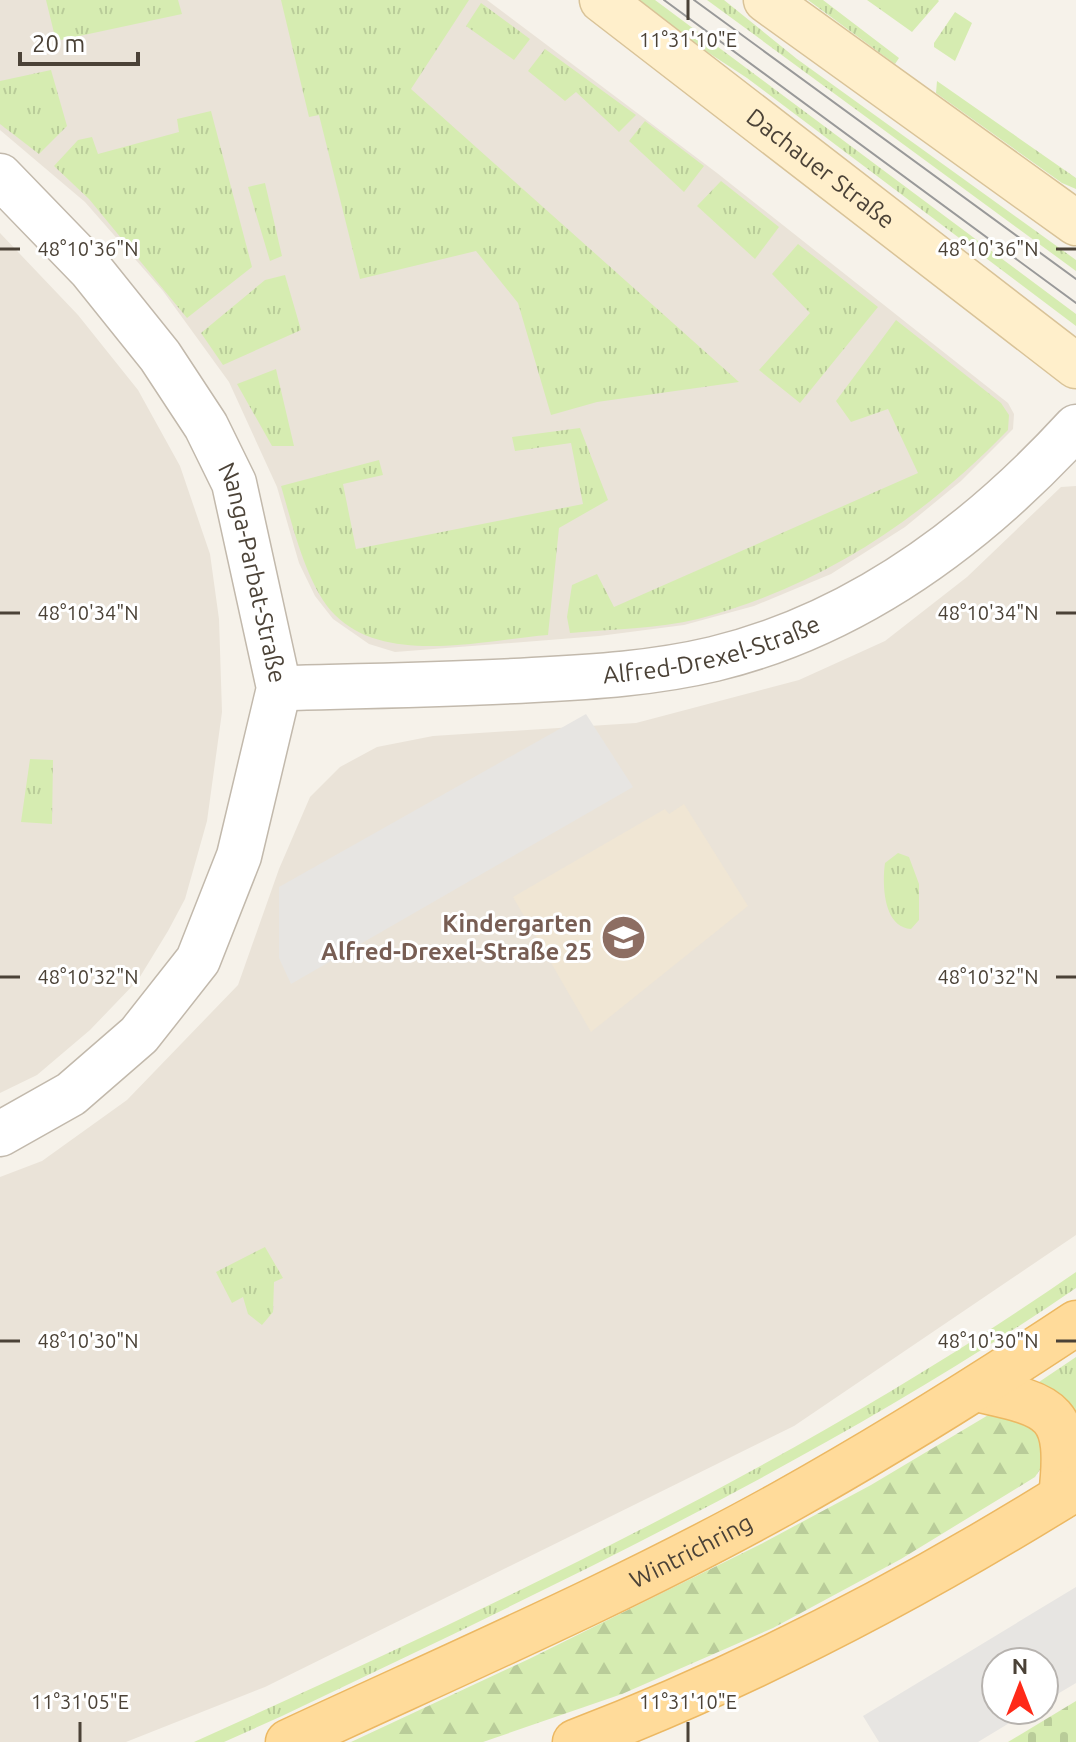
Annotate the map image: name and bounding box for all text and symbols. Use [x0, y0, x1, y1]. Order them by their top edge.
scale bar [20, 16, 138, 66]
text: 11°31'10"E [639, 28, 737, 51]
text: 20 m [32, 30, 85, 57]
street label: Dachauer Straße [742, 103, 900, 234]
text: 48°10'36"N [37, 237, 139, 260]
text: 48°10'36"N [937, 237, 1039, 260]
street label: Nanga-Parbat-Straße [213, 458, 291, 685]
text: 48°10'34"N [37, 601, 139, 624]
text: 48°10'34"N [937, 601, 1039, 624]
street label: Alfred-Drexel-Straße [602, 610, 824, 689]
place label: Kindergarten Alfred-Drexel-Straße 25 [321, 910, 592, 965]
school or university icon: Kindergarten Alfred-Drexel-Straße 25 [599, 914, 647, 962]
text: 48°10'32"N [37, 965, 139, 988]
text: 48°10'32"N [937, 965, 1039, 988]
text: 48°10'30"N [37, 1329, 139, 1352]
text: 48°10'30"N [937, 1329, 1039, 1352]
street label: Wintrichring [625, 1508, 757, 1594]
north arrow [980, 1646, 1060, 1726]
text: N [1012, 1653, 1028, 1678]
text: 11°31'05"E [31, 1690, 129, 1713]
text: 11°31'10"E [639, 1690, 737, 1713]

